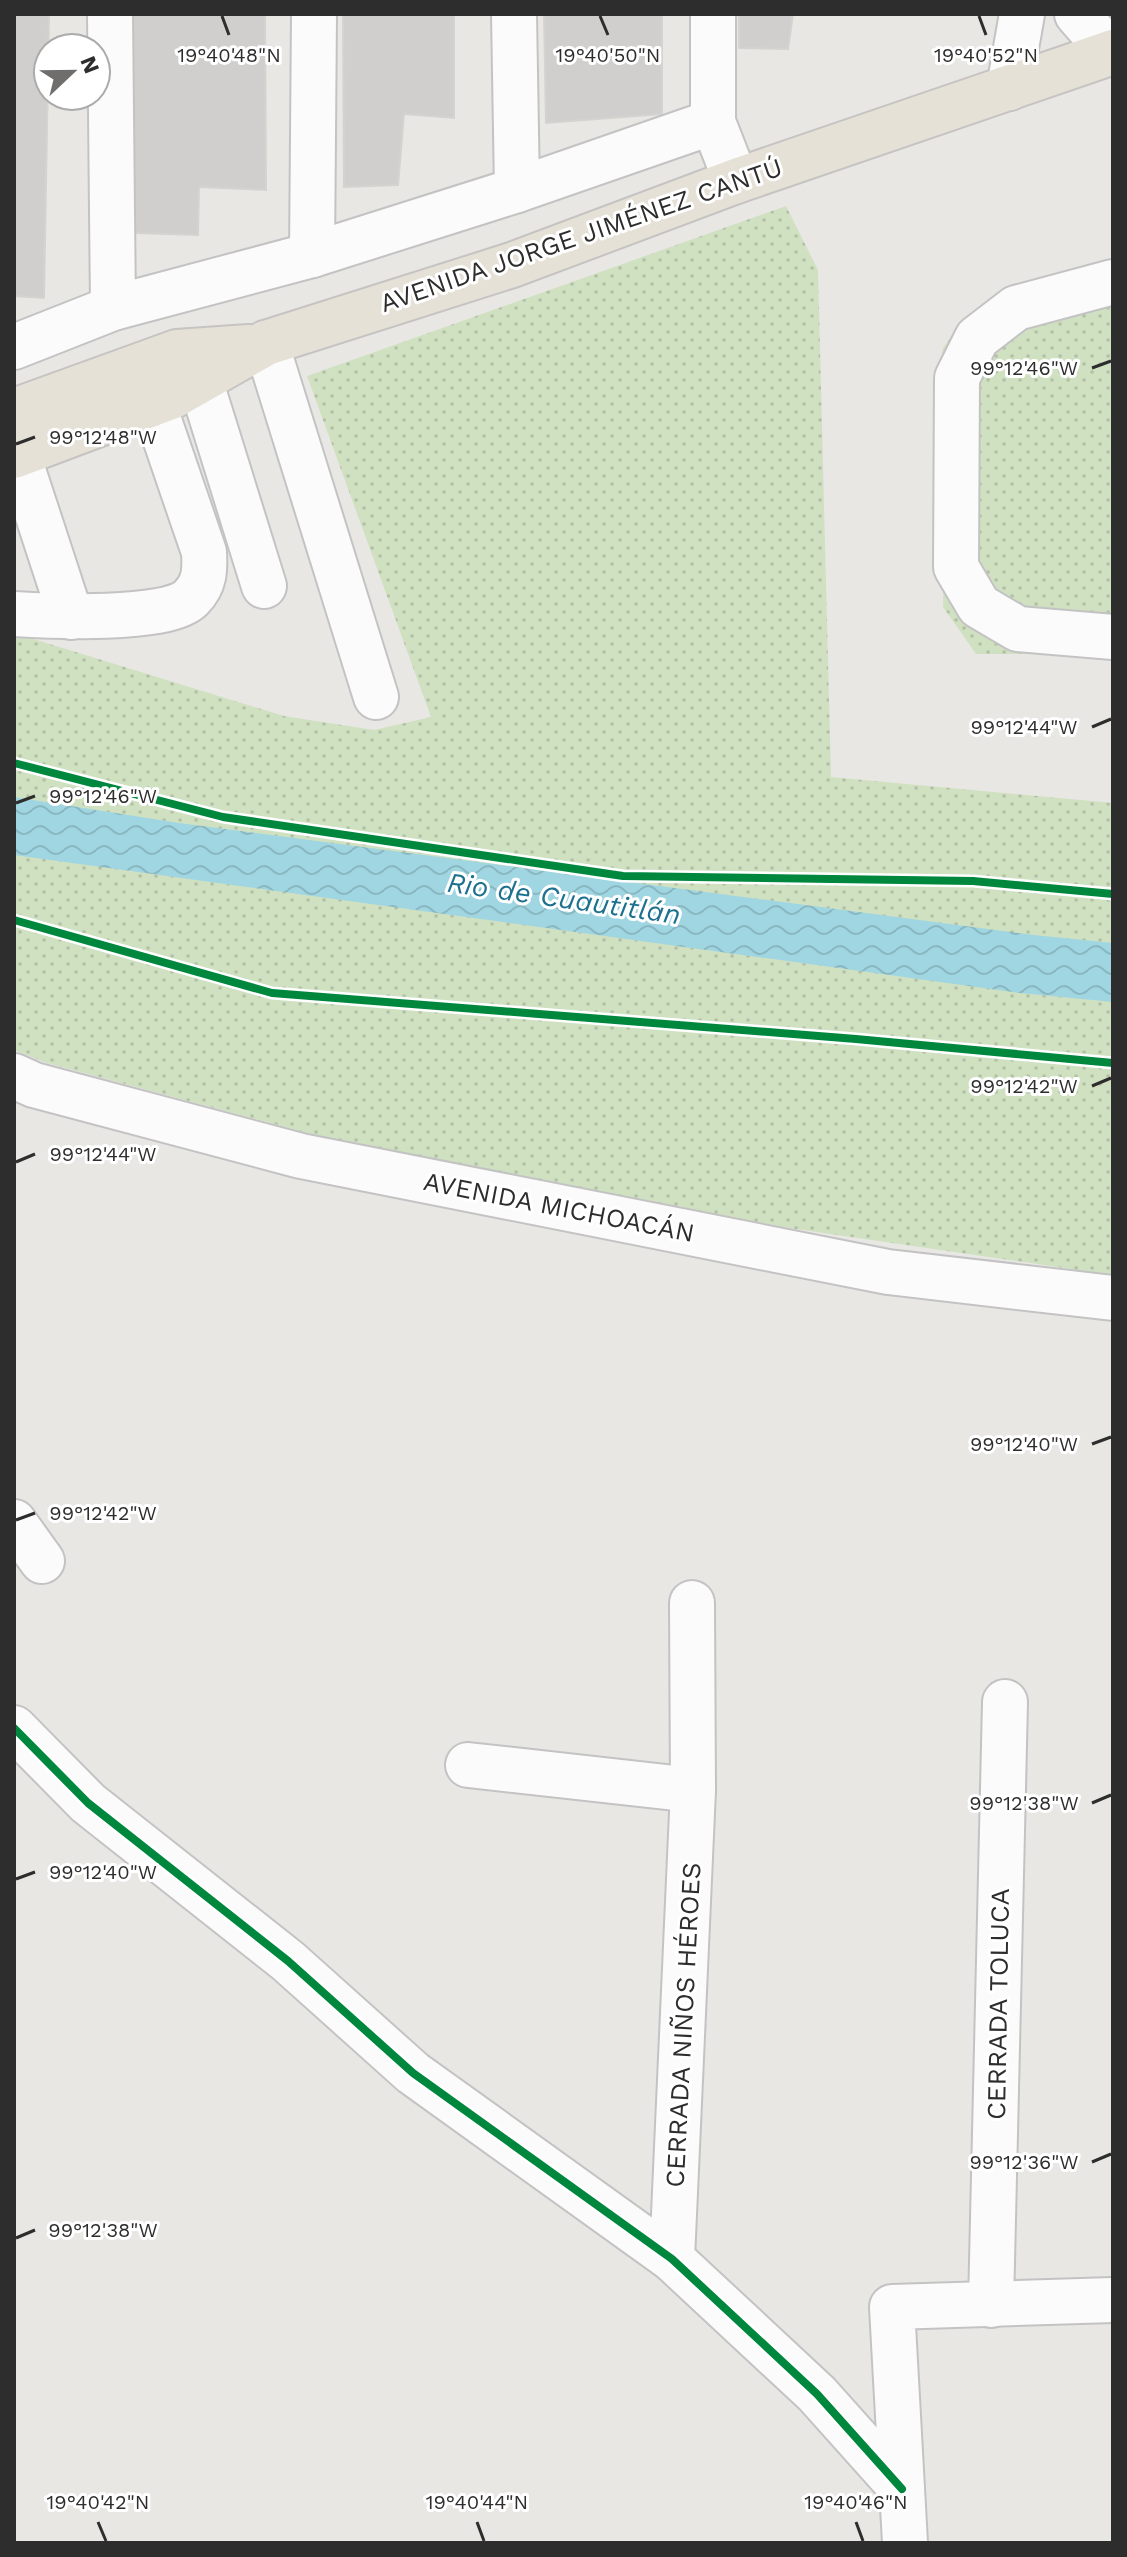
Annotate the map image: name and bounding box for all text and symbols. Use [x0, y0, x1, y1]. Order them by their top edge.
north arrow [32, 32, 112, 112]
text: 19°40'48"N [177, 43, 281, 67]
text: 19°40'50"N [556, 43, 661, 67]
text: 19°40'52"N [934, 43, 1038, 67]
text: N [75, 52, 105, 77]
street label: AVENIDA JORGE JIMÉNEZ CANTÚ [376, 152, 786, 318]
text: 99°12'46"W [970, 356, 1078, 380]
text: 99°12'48"W [49, 425, 157, 449]
text: 99°12'44"W [971, 715, 1077, 739]
text: 99°12'46"W [49, 784, 157, 808]
water label: Rio de Cuautitlán [445, 866, 683, 931]
text: 99°12'42"W [970, 1074, 1078, 1098]
text: 99°12'44"W [50, 1142, 156, 1166]
street label: AVENIDA MICHOACÁN [421, 1166, 697, 1248]
text: 99°12'40"W [970, 1432, 1078, 1456]
text: 99°12'42"W [49, 1501, 157, 1525]
text: 99°12'38"W [969, 1791, 1079, 1815]
text: 99°12'40"W [49, 1860, 157, 1884]
street label: CERRADA NIÑOS HÉROES [659, 1862, 707, 2188]
street label: CERRADA TOLUCA [981, 1888, 1015, 2120]
text: 99°12'36"W [969, 2150, 1079, 2174]
text: 99°12'38"W [48, 2218, 158, 2242]
text: 19°40'42"N [47, 2490, 149, 2514]
text: 19°40'44"N [426, 2490, 528, 2514]
text: 19°40'46"N [804, 2490, 908, 2514]

